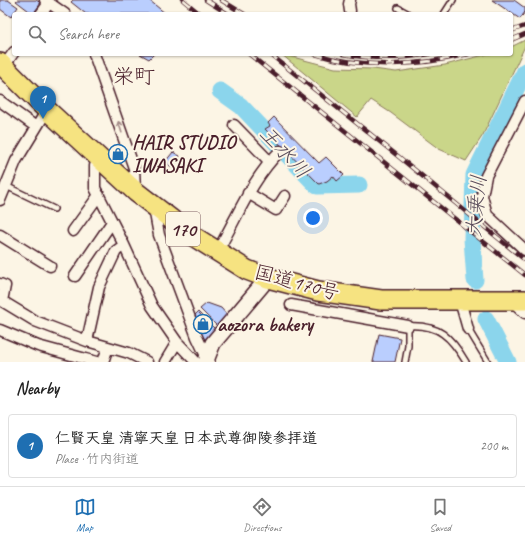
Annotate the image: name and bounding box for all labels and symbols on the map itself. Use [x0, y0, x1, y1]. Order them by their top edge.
district label: 栄町 [113, 63, 155, 89]
pin: 1 [30, 86, 56, 119]
water label: 王水川 [254, 120, 316, 184]
one-way arrow [116, 121, 124, 133]
place label: HAIR STUDIO IWASAKI [132, 130, 238, 178]
shop icon: HAIR STUDIO IWASAKI [107, 143, 129, 165]
water label: 大乗川 [460, 173, 492, 239]
your location [303, 208, 323, 228]
road number: 170 [166, 212, 200, 246]
street label: 国道170号 [252, 259, 342, 306]
place label: aozora bakery [217, 312, 315, 337]
shop icon: aozora bakery [192, 313, 214, 335]

